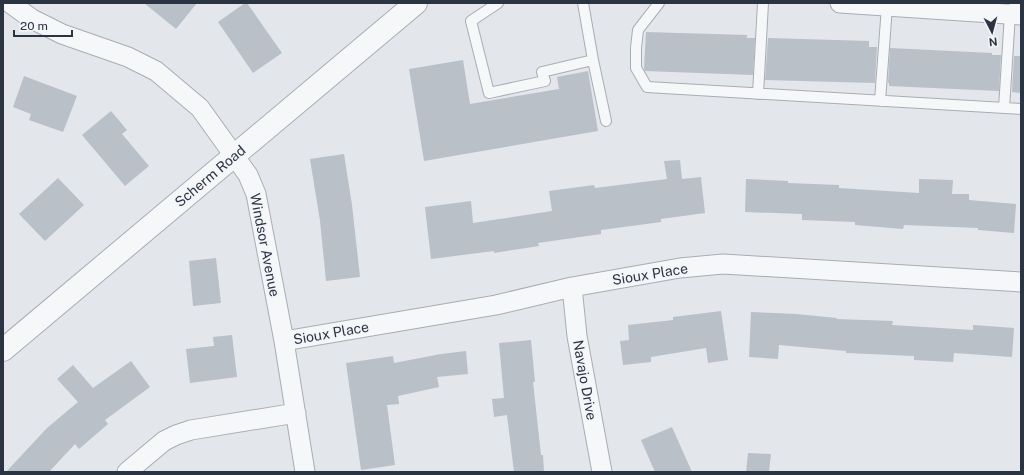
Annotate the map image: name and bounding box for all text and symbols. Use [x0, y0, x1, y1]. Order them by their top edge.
scale bar [14, 12, 72, 38]
north arrow [972, 12, 1012, 52]
text: 20 m [20, 19, 48, 33]
text: N [988, 36, 998, 48]
street label: Scherm Road [172, 142, 248, 210]
street label: Windsor Avenue [247, 192, 283, 298]
street label: Sioux Place [611, 260, 689, 288]
street label: Sioux Place [292, 318, 370, 348]
street label: Navajo Drive [570, 339, 600, 421]

